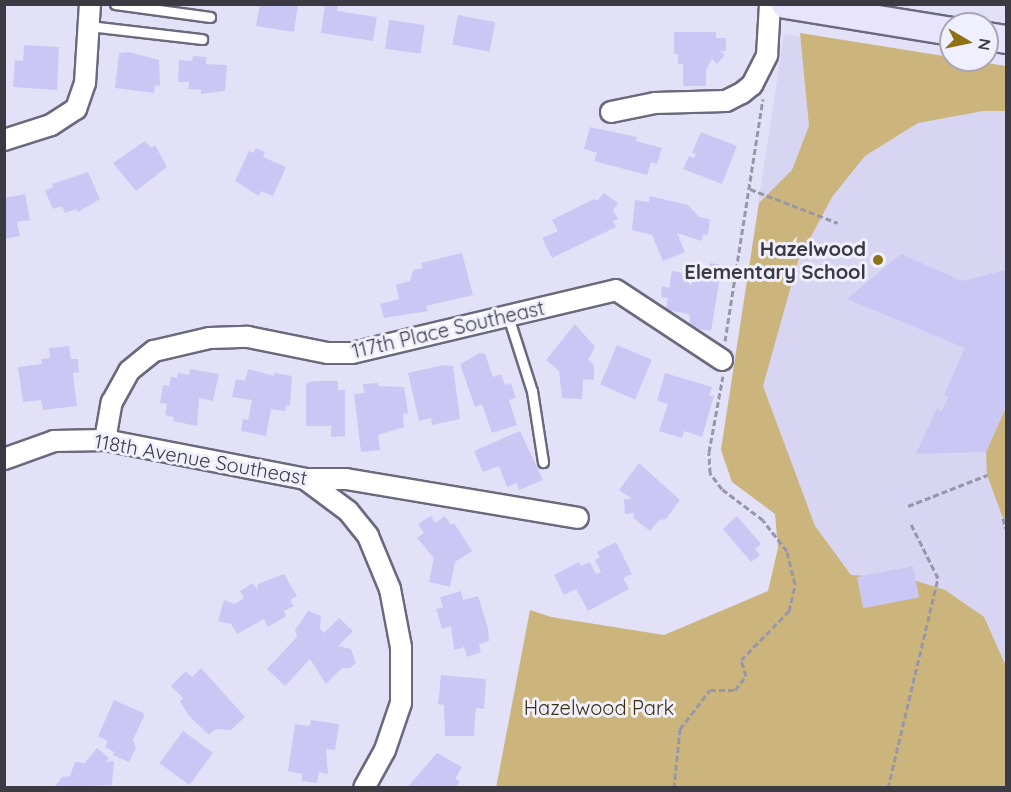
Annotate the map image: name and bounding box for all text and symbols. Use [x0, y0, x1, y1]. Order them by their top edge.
north arrow [939, 12, 999, 72]
text: N [974, 37, 996, 52]
place label: Hazelwood Elementary School [684, 237, 866, 284]
marker: Hazelwood Elementary School [871, 253, 885, 267]
street label: 117th Place Southeast [349, 295, 547, 363]
street label: 118th Avenue Southeast [93, 428, 309, 490]
park label: Hazelwood Park [524, 695, 674, 719]

